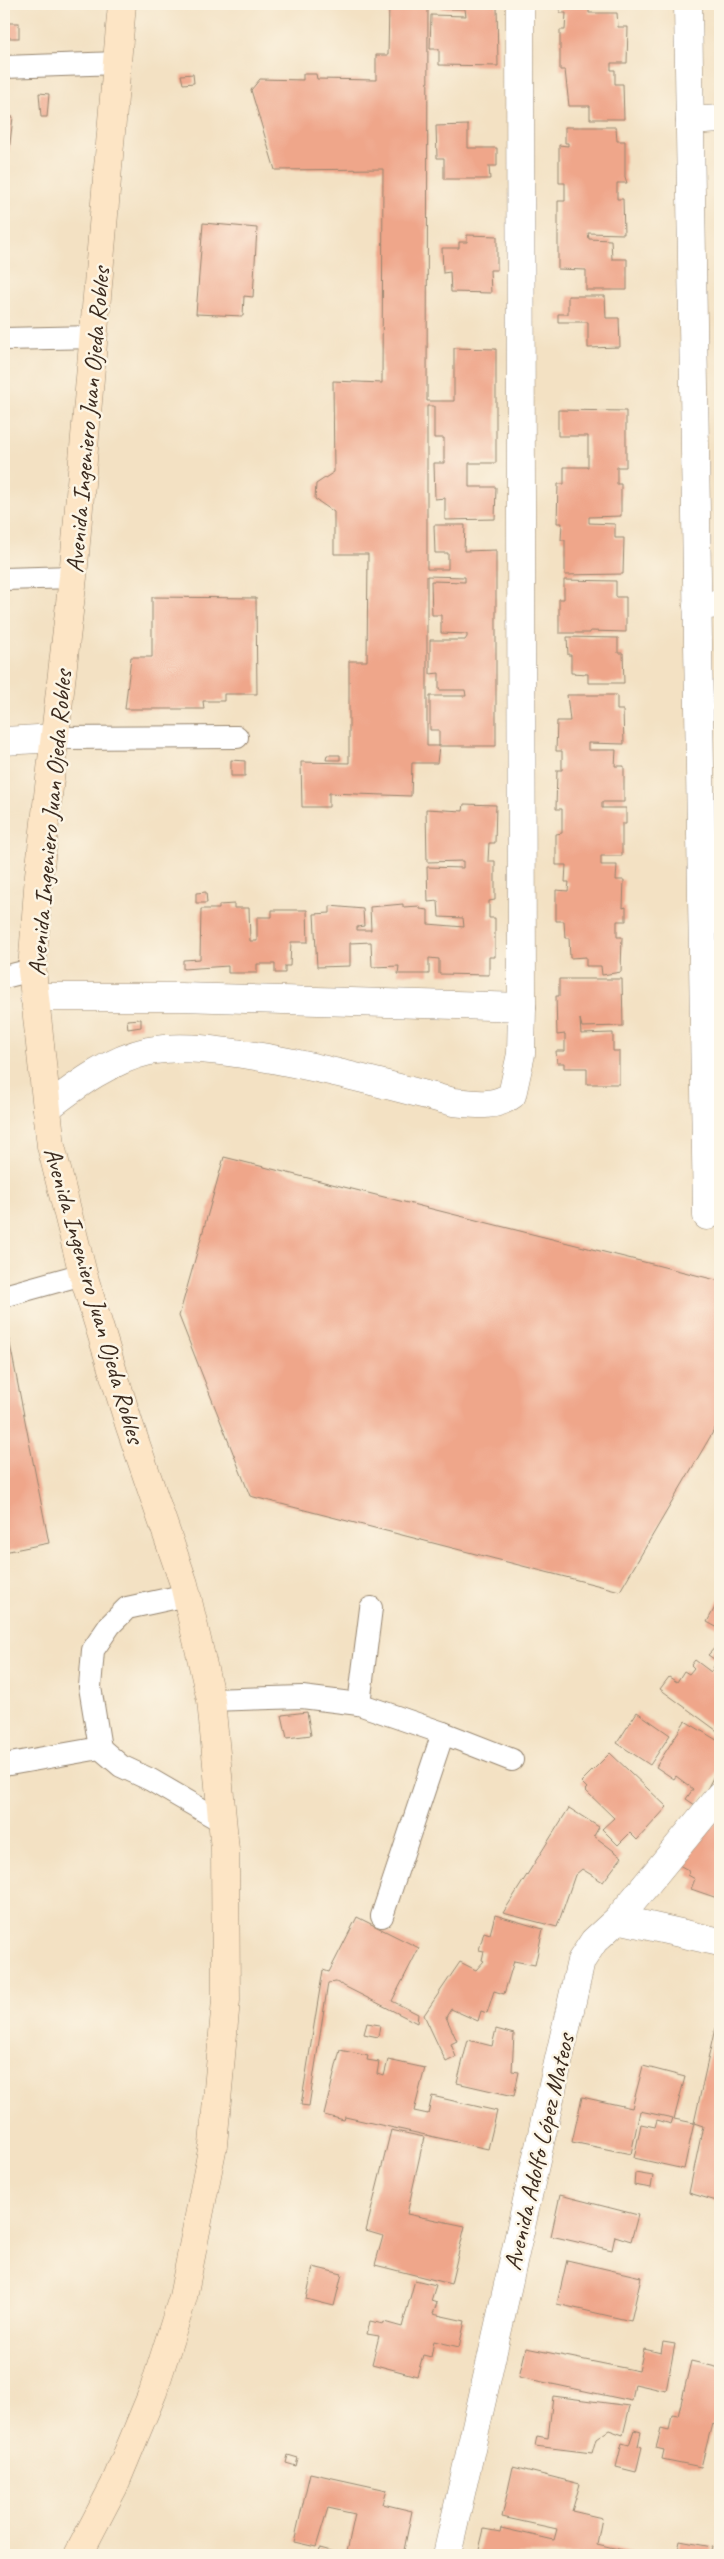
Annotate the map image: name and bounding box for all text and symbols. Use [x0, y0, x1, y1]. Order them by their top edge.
street label: Avenida Ingeniero Juan Ojeda Robles [59, 264, 118, 574]
street label: Avenida Ingeniero Juan Ojeda Robles [21, 667, 80, 977]
street label: Avenida Ingeniero Juan Ojeda Robles [36, 1144, 152, 1449]
street label: Avenida Adolfo López Mateos [496, 2029, 582, 2273]

